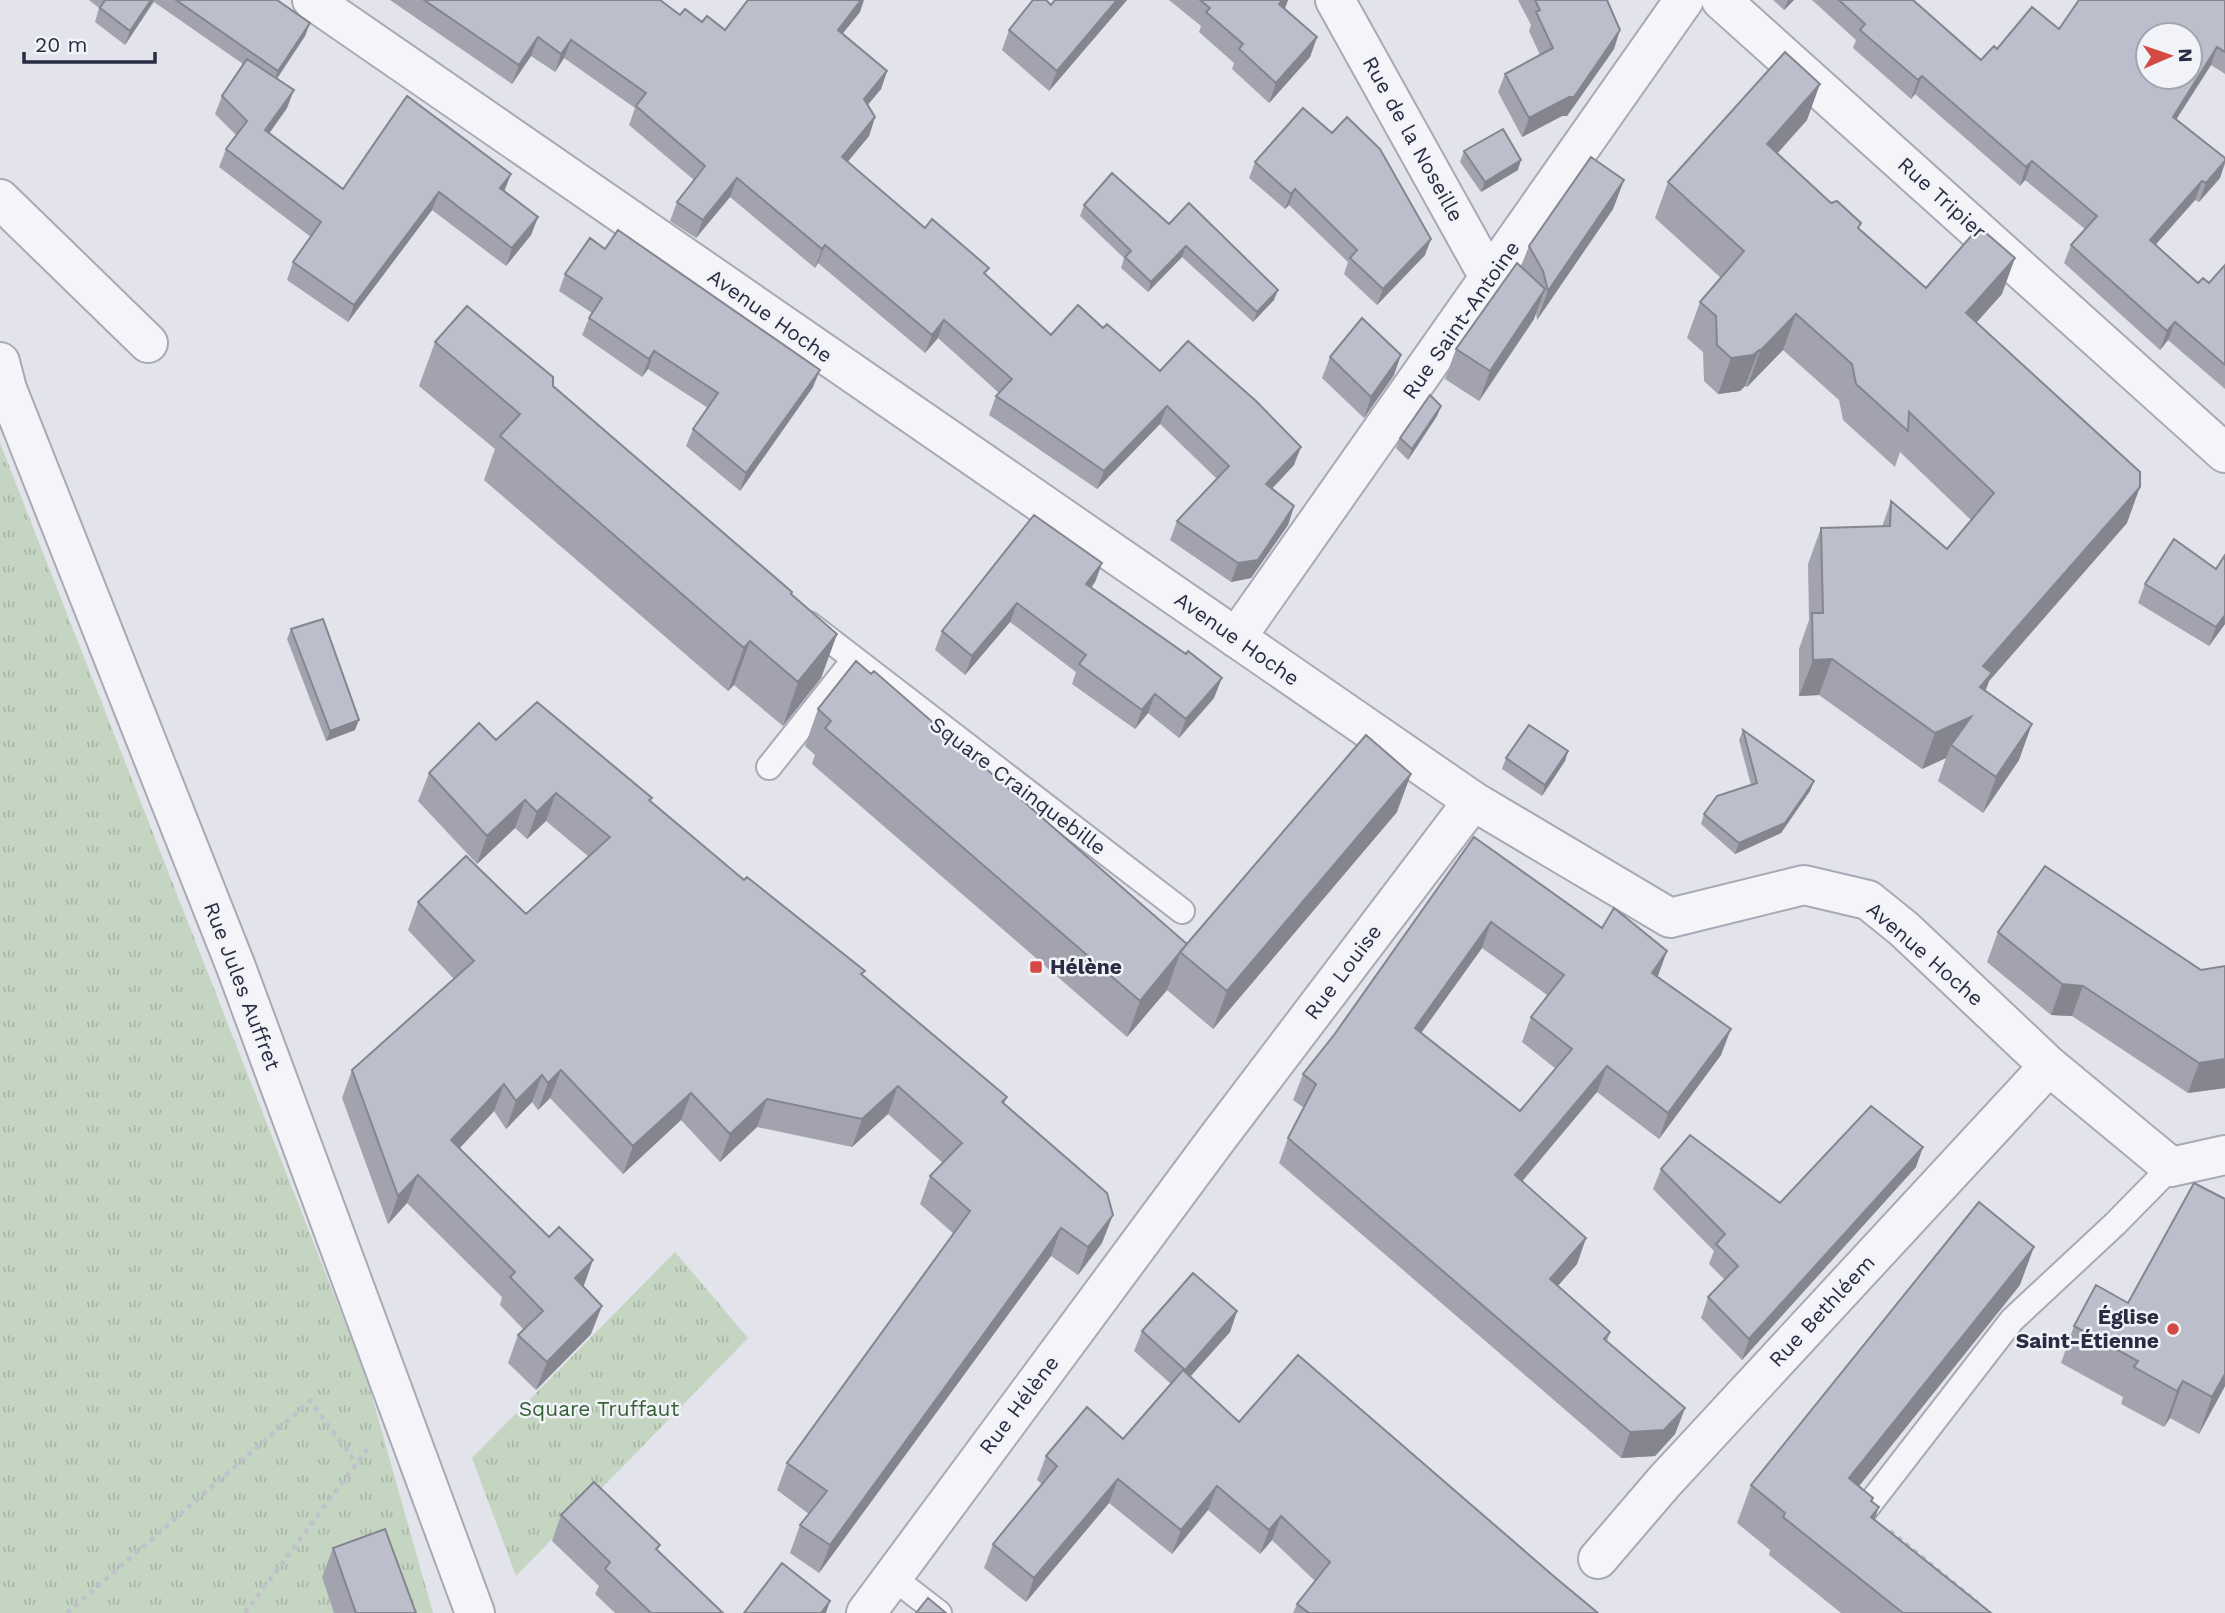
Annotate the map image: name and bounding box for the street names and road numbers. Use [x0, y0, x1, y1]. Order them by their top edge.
street label: Rue de la Noseille [1358, 52, 1469, 226]
street label: Rue Tripier [1893, 151, 1992, 244]
street label: Rue Saint-Antoine [1397, 236, 1525, 404]
street label: Avenue Hoche [703, 263, 837, 368]
street label: Avenue Hoche [1170, 586, 1304, 691]
street label: Square Crainquebille [925, 711, 1111, 860]
street label: Avenue Hoche [1862, 896, 1989, 1011]
street label: Rue Jules Auffret [199, 898, 286, 1074]
street label: Rue Louise [1299, 919, 1386, 1024]
street label: Rue Bethléem [1763, 1249, 1880, 1372]
street label: Rue Hélène [973, 1350, 1064, 1459]

